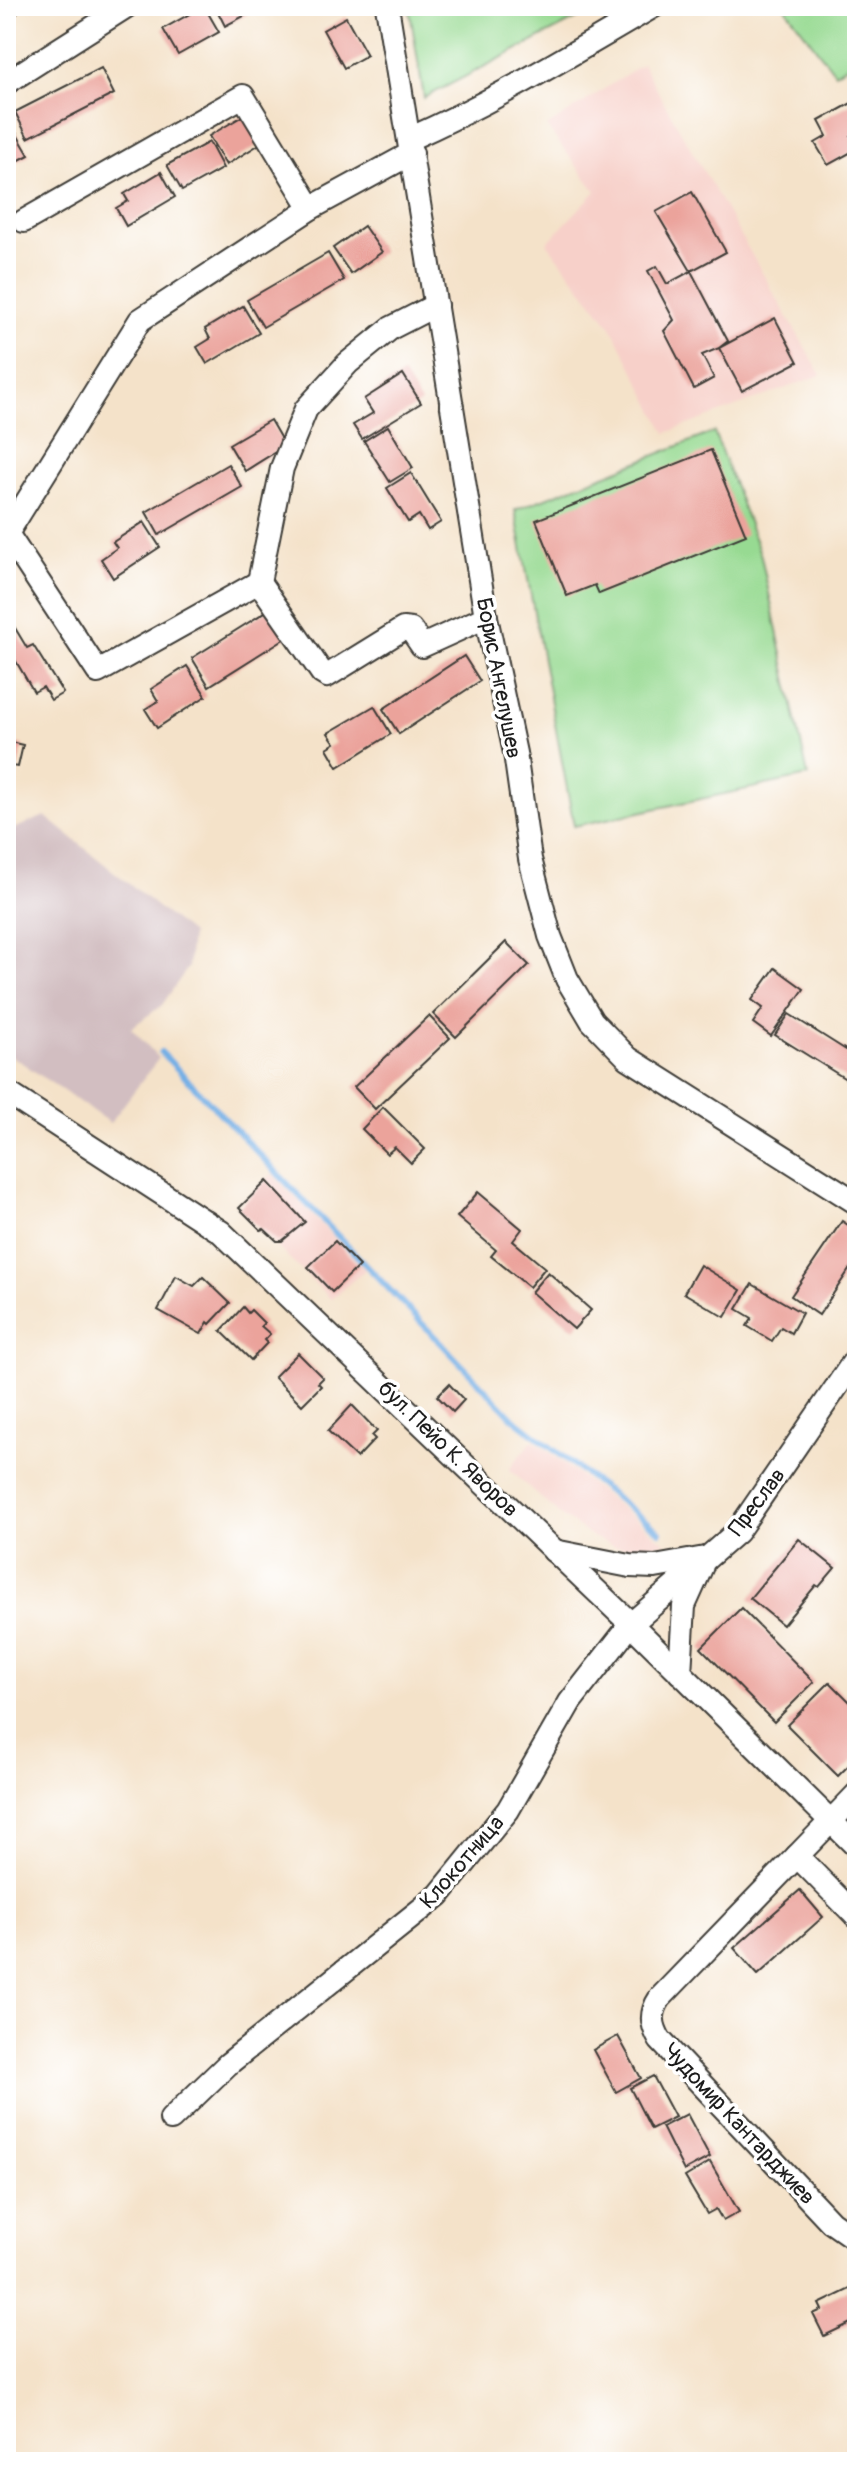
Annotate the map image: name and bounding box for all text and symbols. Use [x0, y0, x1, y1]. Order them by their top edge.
street label: Борис Ангелушев [470, 595, 528, 761]
street label: бул. Пейо К. Яворов [372, 1375, 524, 1523]
street label: Преслав [722, 1462, 792, 1542]
street label: Клокотница [414, 1809, 510, 1915]
street label: Чудомир Кантарджиев [657, 2037, 821, 2211]

